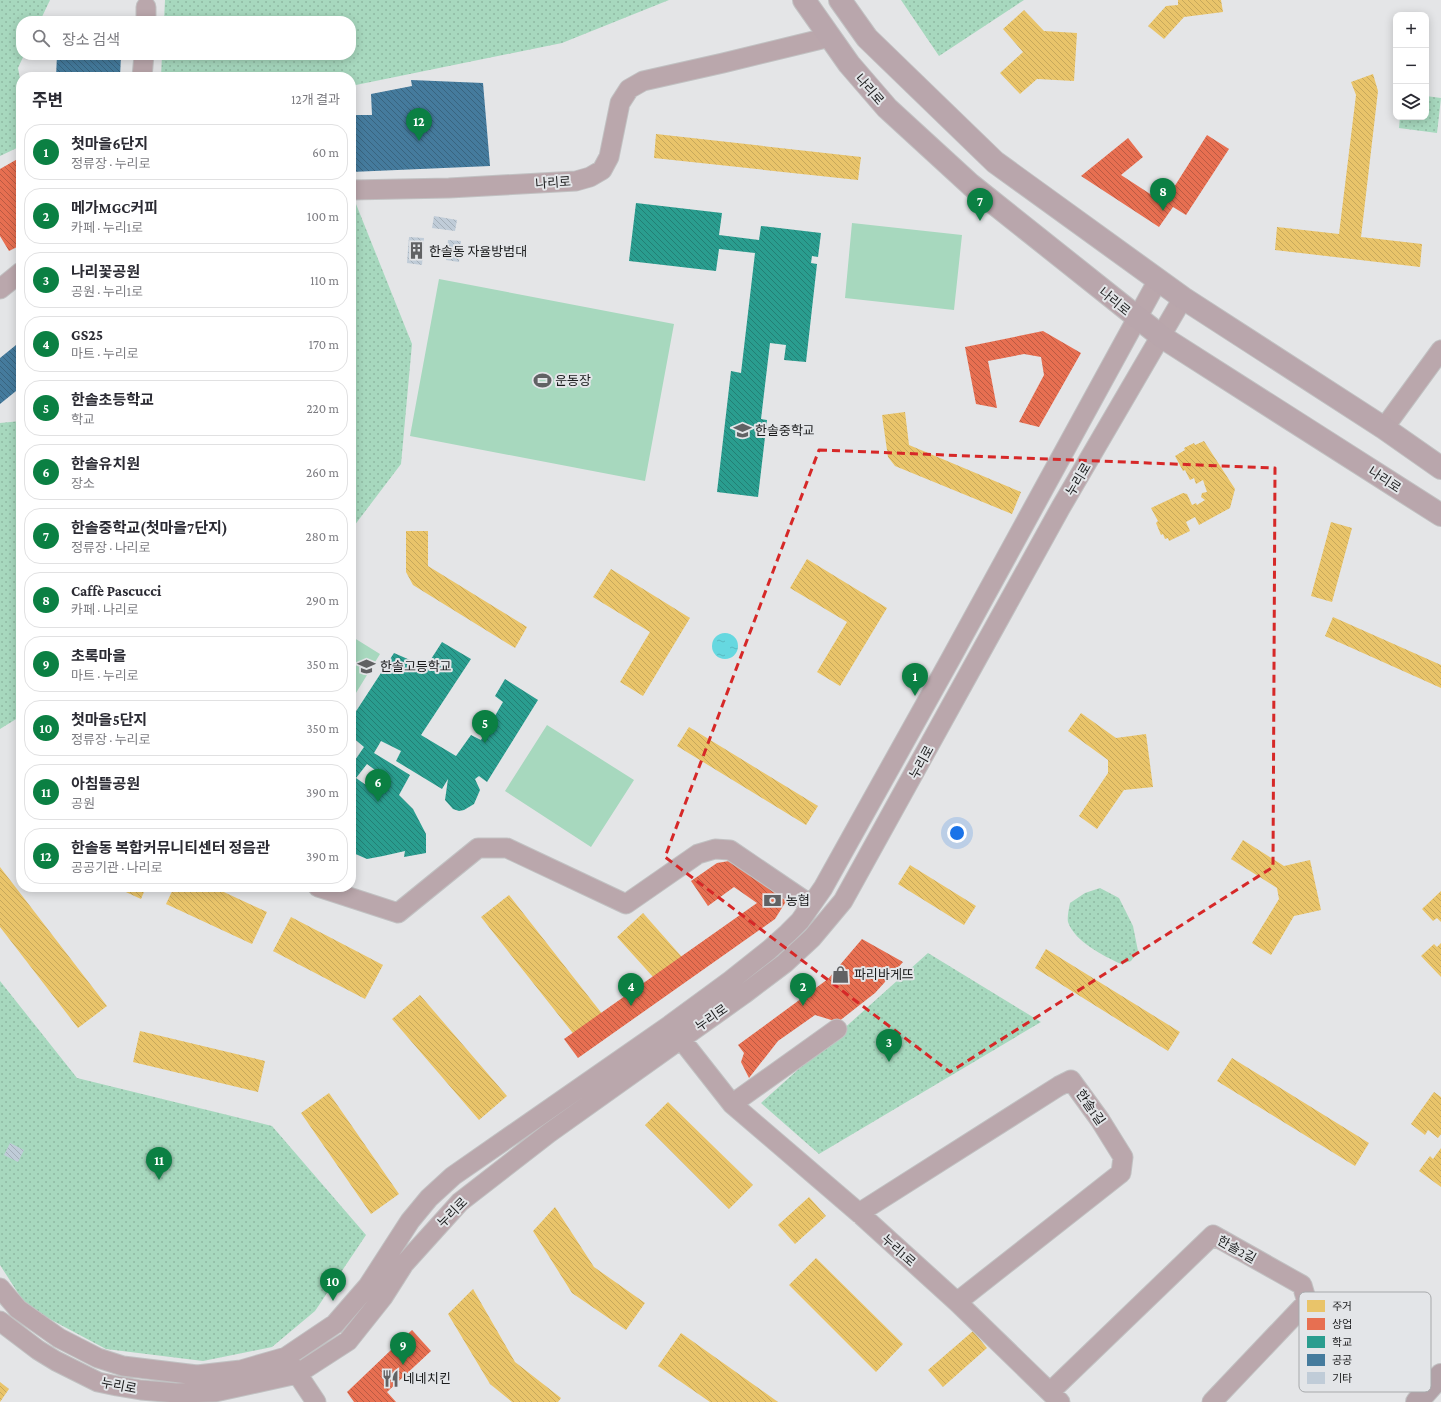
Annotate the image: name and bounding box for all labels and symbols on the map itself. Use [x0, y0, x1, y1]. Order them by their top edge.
street label: 나리로 [852, 71, 887, 108]
pin: 12 [406, 108, 432, 141]
street label: 나리로 [535, 174, 571, 191]
pin: 8 [1150, 178, 1176, 211]
pin: 7 [967, 188, 993, 221]
building icon: 한솔동 자율방범대 [406, 241, 426, 261]
place label: 한솔동 자율방범대 [429, 244, 527, 259]
street label: 나리로 [1096, 284, 1133, 319]
sports icon: 운동장 [532, 370, 552, 390]
place label: 운동장 [555, 373, 591, 388]
school or university icon: 한솔중학교 [732, 420, 752, 440]
place label: 한솔중학교 [755, 423, 815, 438]
street label: 누리로 [1063, 460, 1094, 499]
street label: 나리로 [1366, 463, 1404, 495]
school or university icon: 한솔고등학교 [357, 656, 377, 676]
place label: 한솔고등학교 [380, 659, 452, 674]
pin: 1 [902, 663, 928, 696]
pin: 5 [472, 710, 498, 743]
street label: 누리로 [906, 743, 937, 782]
pin: 6 [365, 769, 391, 802]
your location [947, 823, 967, 843]
bank icon: 농협 [763, 890, 783, 910]
place label: 농협 [786, 893, 810, 908]
shop icon: 파리바게뜨 [831, 964, 851, 984]
place label: 파리바게뜨 [854, 967, 914, 982]
pin: 4 [618, 973, 644, 1006]
pin: 2 [790, 973, 816, 1006]
street label: 누리로 [692, 1001, 730, 1034]
pin: 3 [876, 1029, 902, 1062]
street label: 한솔1길 [1073, 1087, 1108, 1128]
pin: 11 [146, 1147, 172, 1180]
street label: 누리로 [434, 1194, 470, 1230]
street label: 누리1로 [879, 1231, 919, 1269]
street label: 한솔2길 [1215, 1233, 1259, 1266]
pin: 10 [320, 1268, 346, 1301]
legend [1299, 1292, 1431, 1392]
text: 주거 [1332, 1300, 1352, 1312]
text: 상업 [1332, 1318, 1352, 1330]
pin: 9 [390, 1332, 416, 1365]
text: 학교 [1332, 1336, 1352, 1348]
text: 공공 [1332, 1354, 1352, 1366]
restaurant icon: 네네치킨 [380, 1368, 400, 1388]
place label: 네네치킨 [403, 1371, 451, 1386]
text: 기타 [1332, 1372, 1352, 1384]
street label: 누리로 [100, 1375, 138, 1396]

